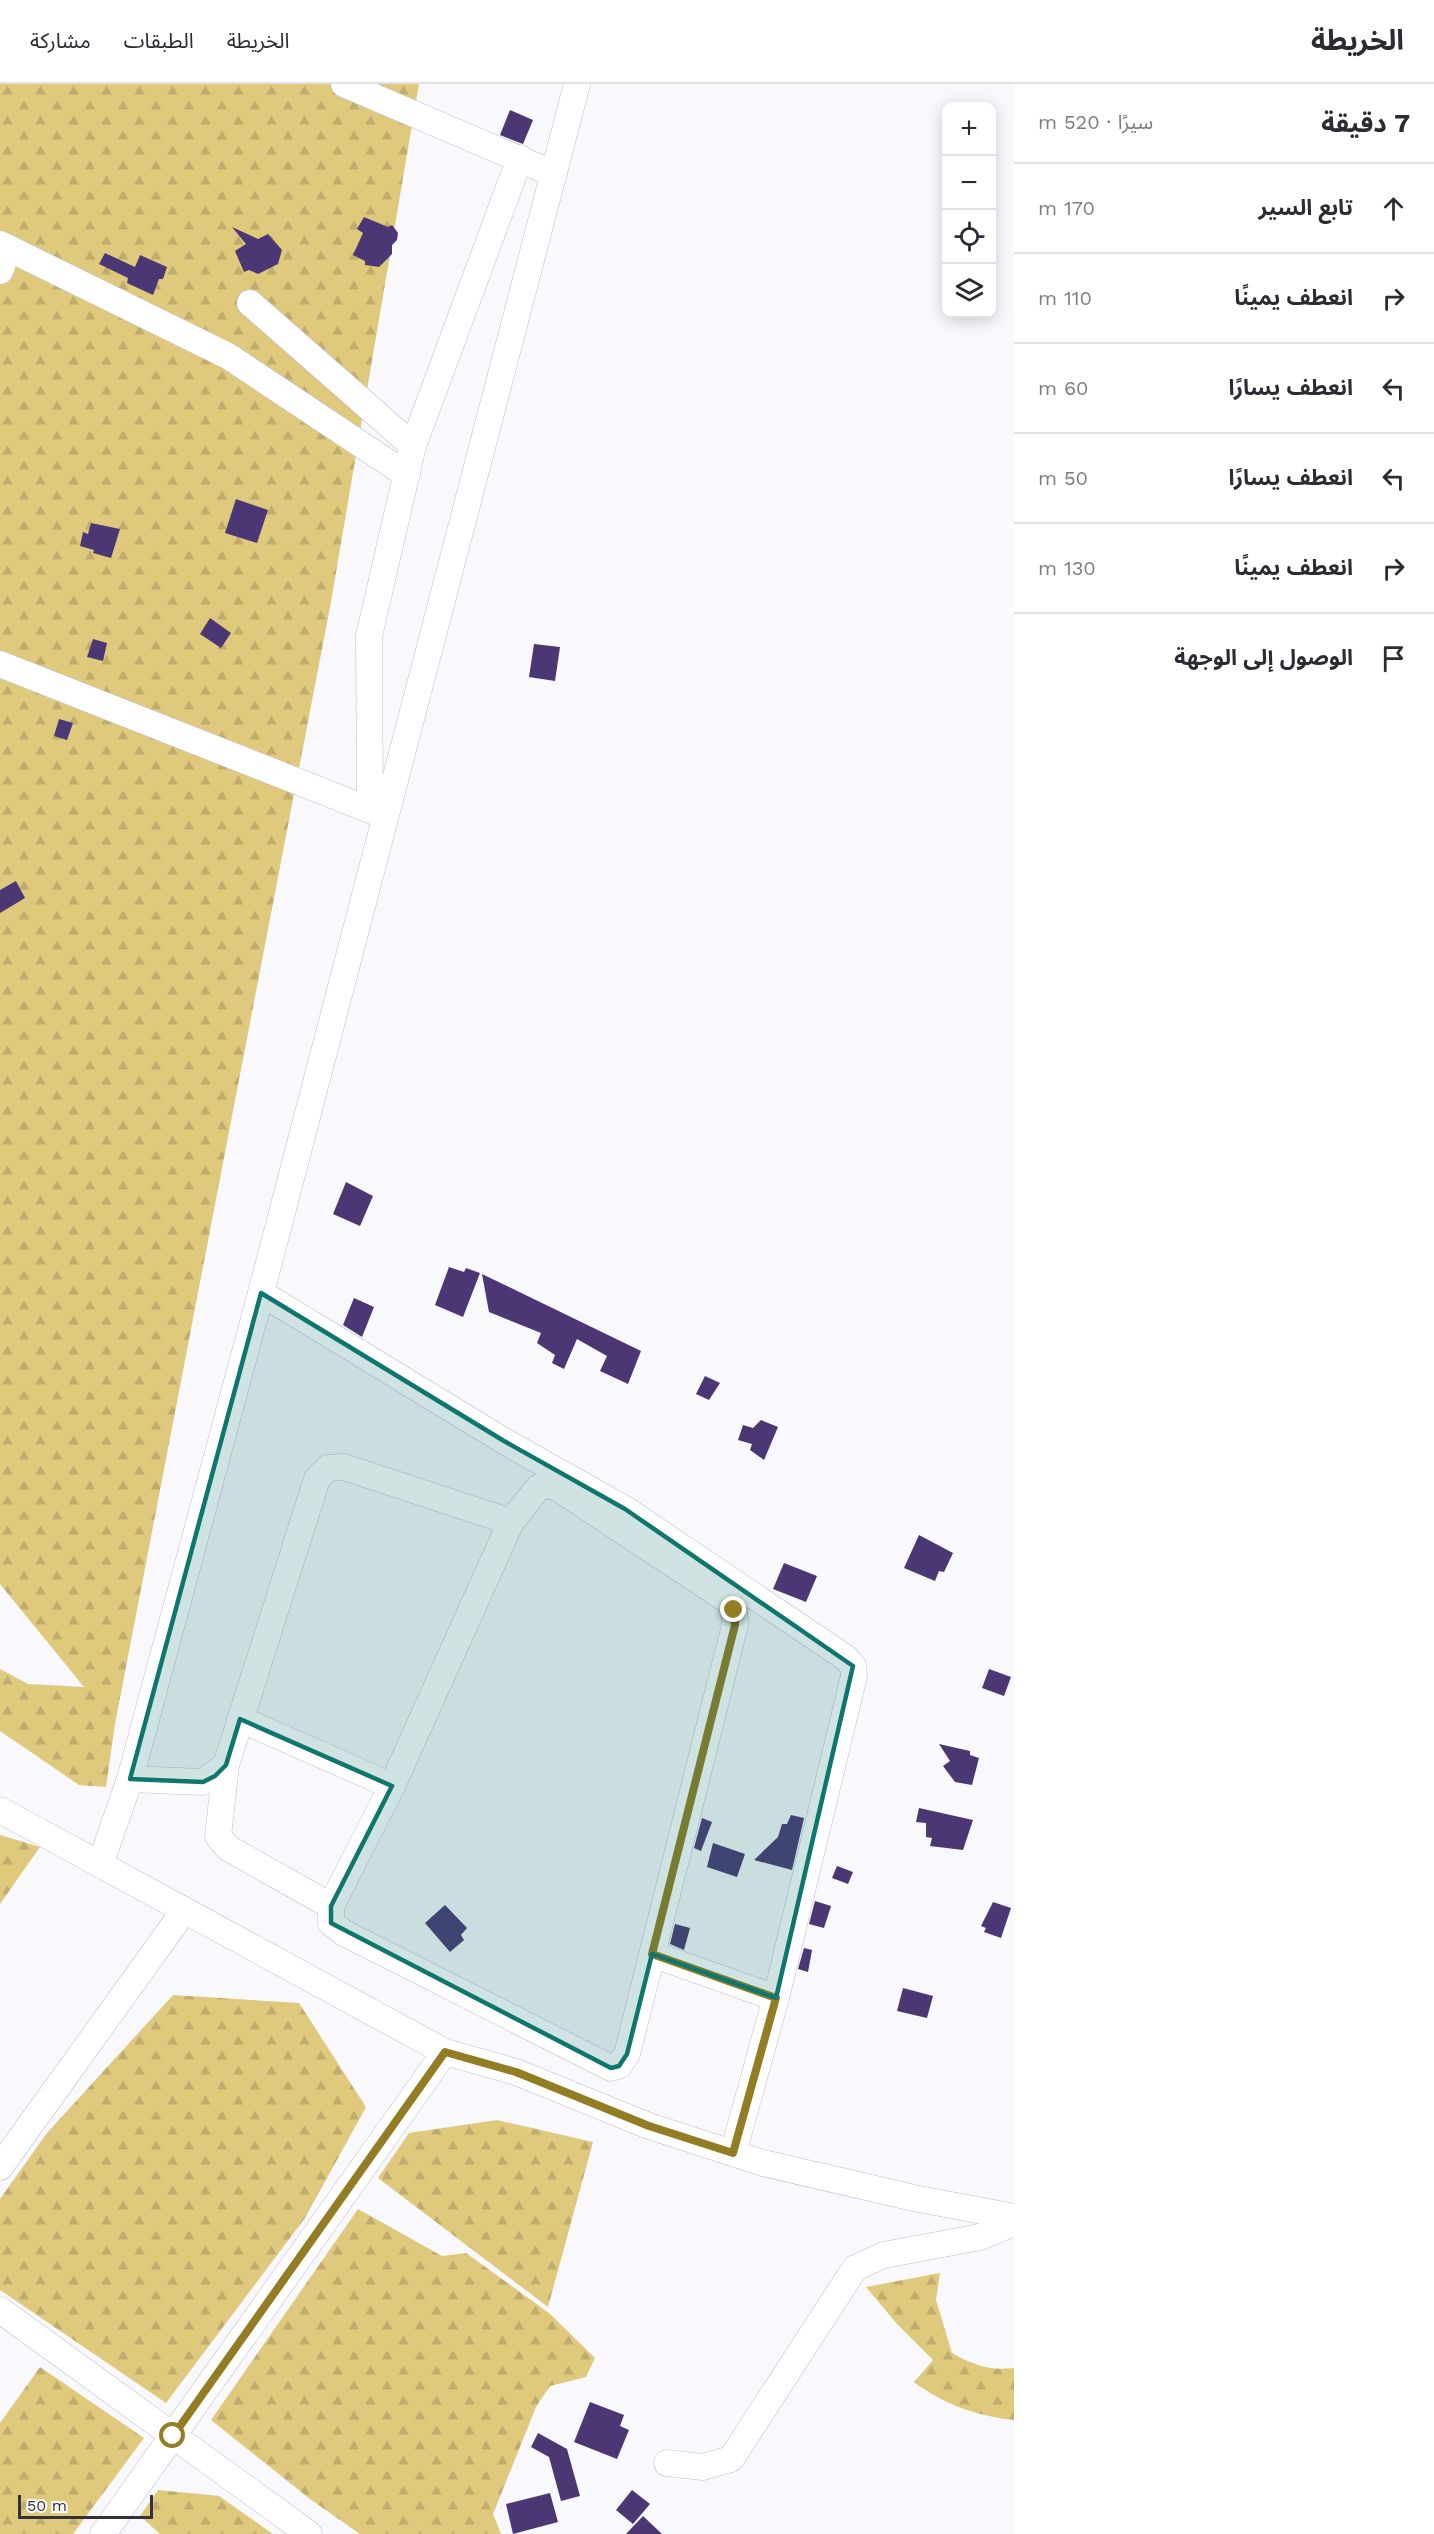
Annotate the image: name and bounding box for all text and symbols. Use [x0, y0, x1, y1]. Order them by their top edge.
text: الخريطة [1311, 24, 1404, 57]
text: مشاركة [30, 28, 91, 53]
text: الطبقات [124, 28, 194, 53]
text: الخريطة [227, 28, 290, 53]
map controls [942, 102, 996, 318]
button: + [942, 102, 996, 156]
text: 7 دقيقة [1321, 108, 1410, 138]
text: سيرًا · 520 m [1038, 110, 1153, 134]
button: − [942, 156, 996, 210]
icon: ahead [1377, 192, 1410, 225]
text: تابع السير [1258, 195, 1353, 220]
text: 170 m [1038, 196, 1095, 220]
button: locate [942, 210, 996, 264]
button: layers [942, 264, 996, 318]
icon: right [1377, 282, 1410, 315]
text: انعطف يمينًا [1234, 285, 1353, 310]
text: 110 m [1038, 286, 1092, 310]
icon: left [1377, 372, 1410, 405]
text: انعطف يسارًا [1229, 375, 1353, 400]
text: 60 m [1038, 376, 1089, 400]
icon: left [1377, 462, 1410, 495]
text: انعطف يسارًا [1229, 465, 1353, 490]
text: 50 m [1038, 466, 1088, 490]
icon: right [1377, 552, 1410, 585]
text: انعطف يمينًا [1234, 555, 1353, 580]
text: 130 m [1038, 556, 1096, 580]
icon: arrive [1377, 642, 1410, 675]
text: الوصول إلى الوجهة [1174, 645, 1353, 670]
route end [720, 1596, 746, 1622]
route start [159, 2422, 185, 2448]
scale bar [18, 2492, 153, 2520]
text: 50 m [27, 2496, 67, 2515]

